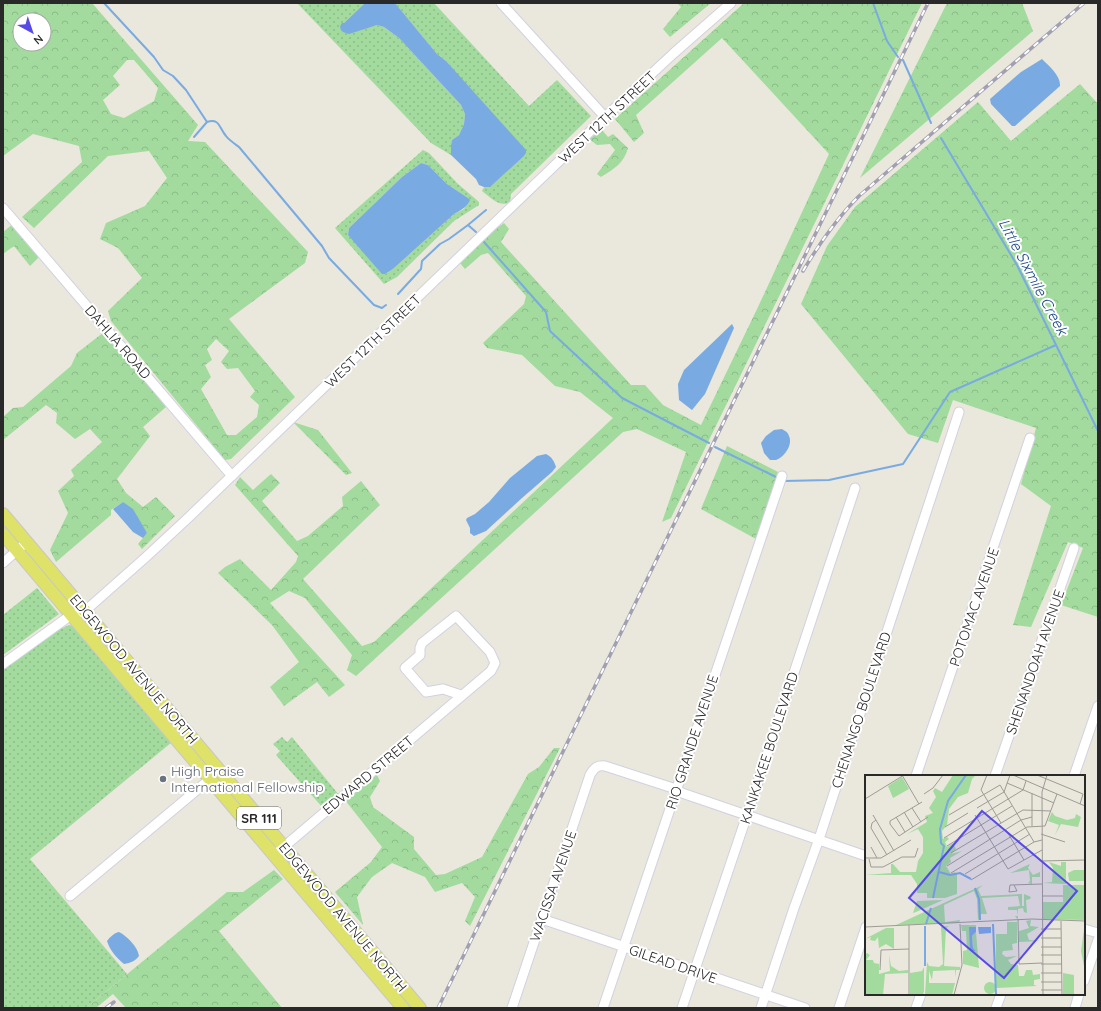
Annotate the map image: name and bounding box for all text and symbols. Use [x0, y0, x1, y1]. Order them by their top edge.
north arrow [12, 12, 52, 52]
text: N [31, 32, 46, 48]
street label: WEST 12TH STREET [554, 67, 660, 167]
water label: Little Sixmile Creek [995, 215, 1073, 340]
street label: WEST 12TH STREET [321, 290, 425, 392]
street label: DAHLIA ROAD [81, 301, 155, 383]
street label: POTOMAC AVENUE [945, 545, 1003, 669]
street label: SHENANDOAH AVENUE [1002, 587, 1068, 737]
street label: EDGEWOOD AVENUE NORTH [66, 590, 202, 748]
street label: CHENANGO BOULEVARD [827, 629, 895, 791]
street label: KANKAKEE BOULEVARD [736, 670, 802, 826]
street label: RIO GRANDE AVENUE [662, 672, 722, 812]
street label: EDWARD STREET [319, 732, 417, 818]
place label: High Praise International Fellowship [171, 762, 324, 796]
marker: High Praise International Fellowship [158, 774, 168, 784]
inset map [865, 775, 1085, 995]
road number: SR 111 [237, 807, 281, 829]
street label: WACISSA AVENUE [526, 828, 581, 944]
street label: EDGEWOOD AVENUE NORTH [275, 838, 411, 996]
street label: GILEAD DRIVE [627, 941, 719, 987]

